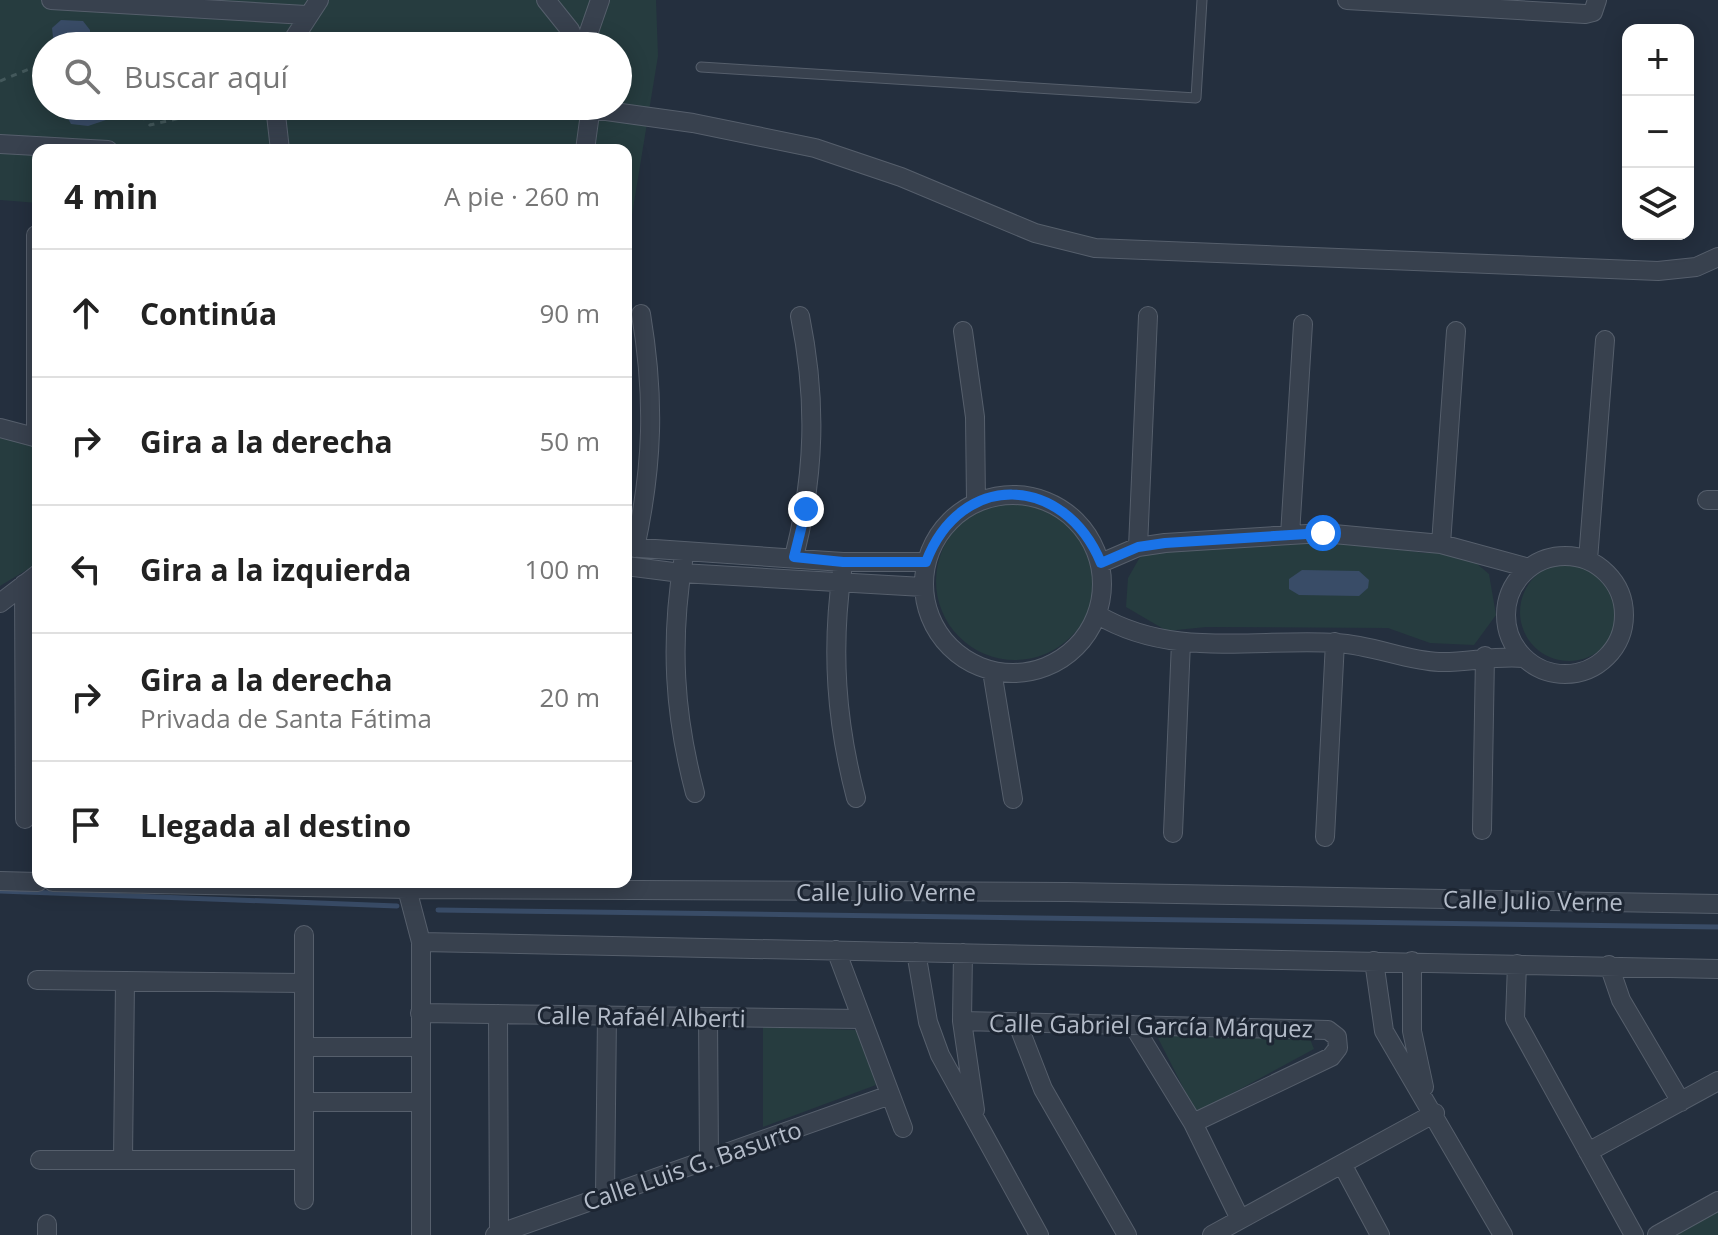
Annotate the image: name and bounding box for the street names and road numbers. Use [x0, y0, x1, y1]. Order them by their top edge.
street label: Calle Julio Verne [796, 875, 976, 908]
street label: Calle Julio Verne [1443, 882, 1623, 918]
street label: Calle Rafaél Alberti [536, 998, 746, 1034]
street label: Calle Gabriel García Márquez [989, 1006, 1313, 1044]
street label: Calle Luis G. Basurto [578, 1112, 806, 1218]

